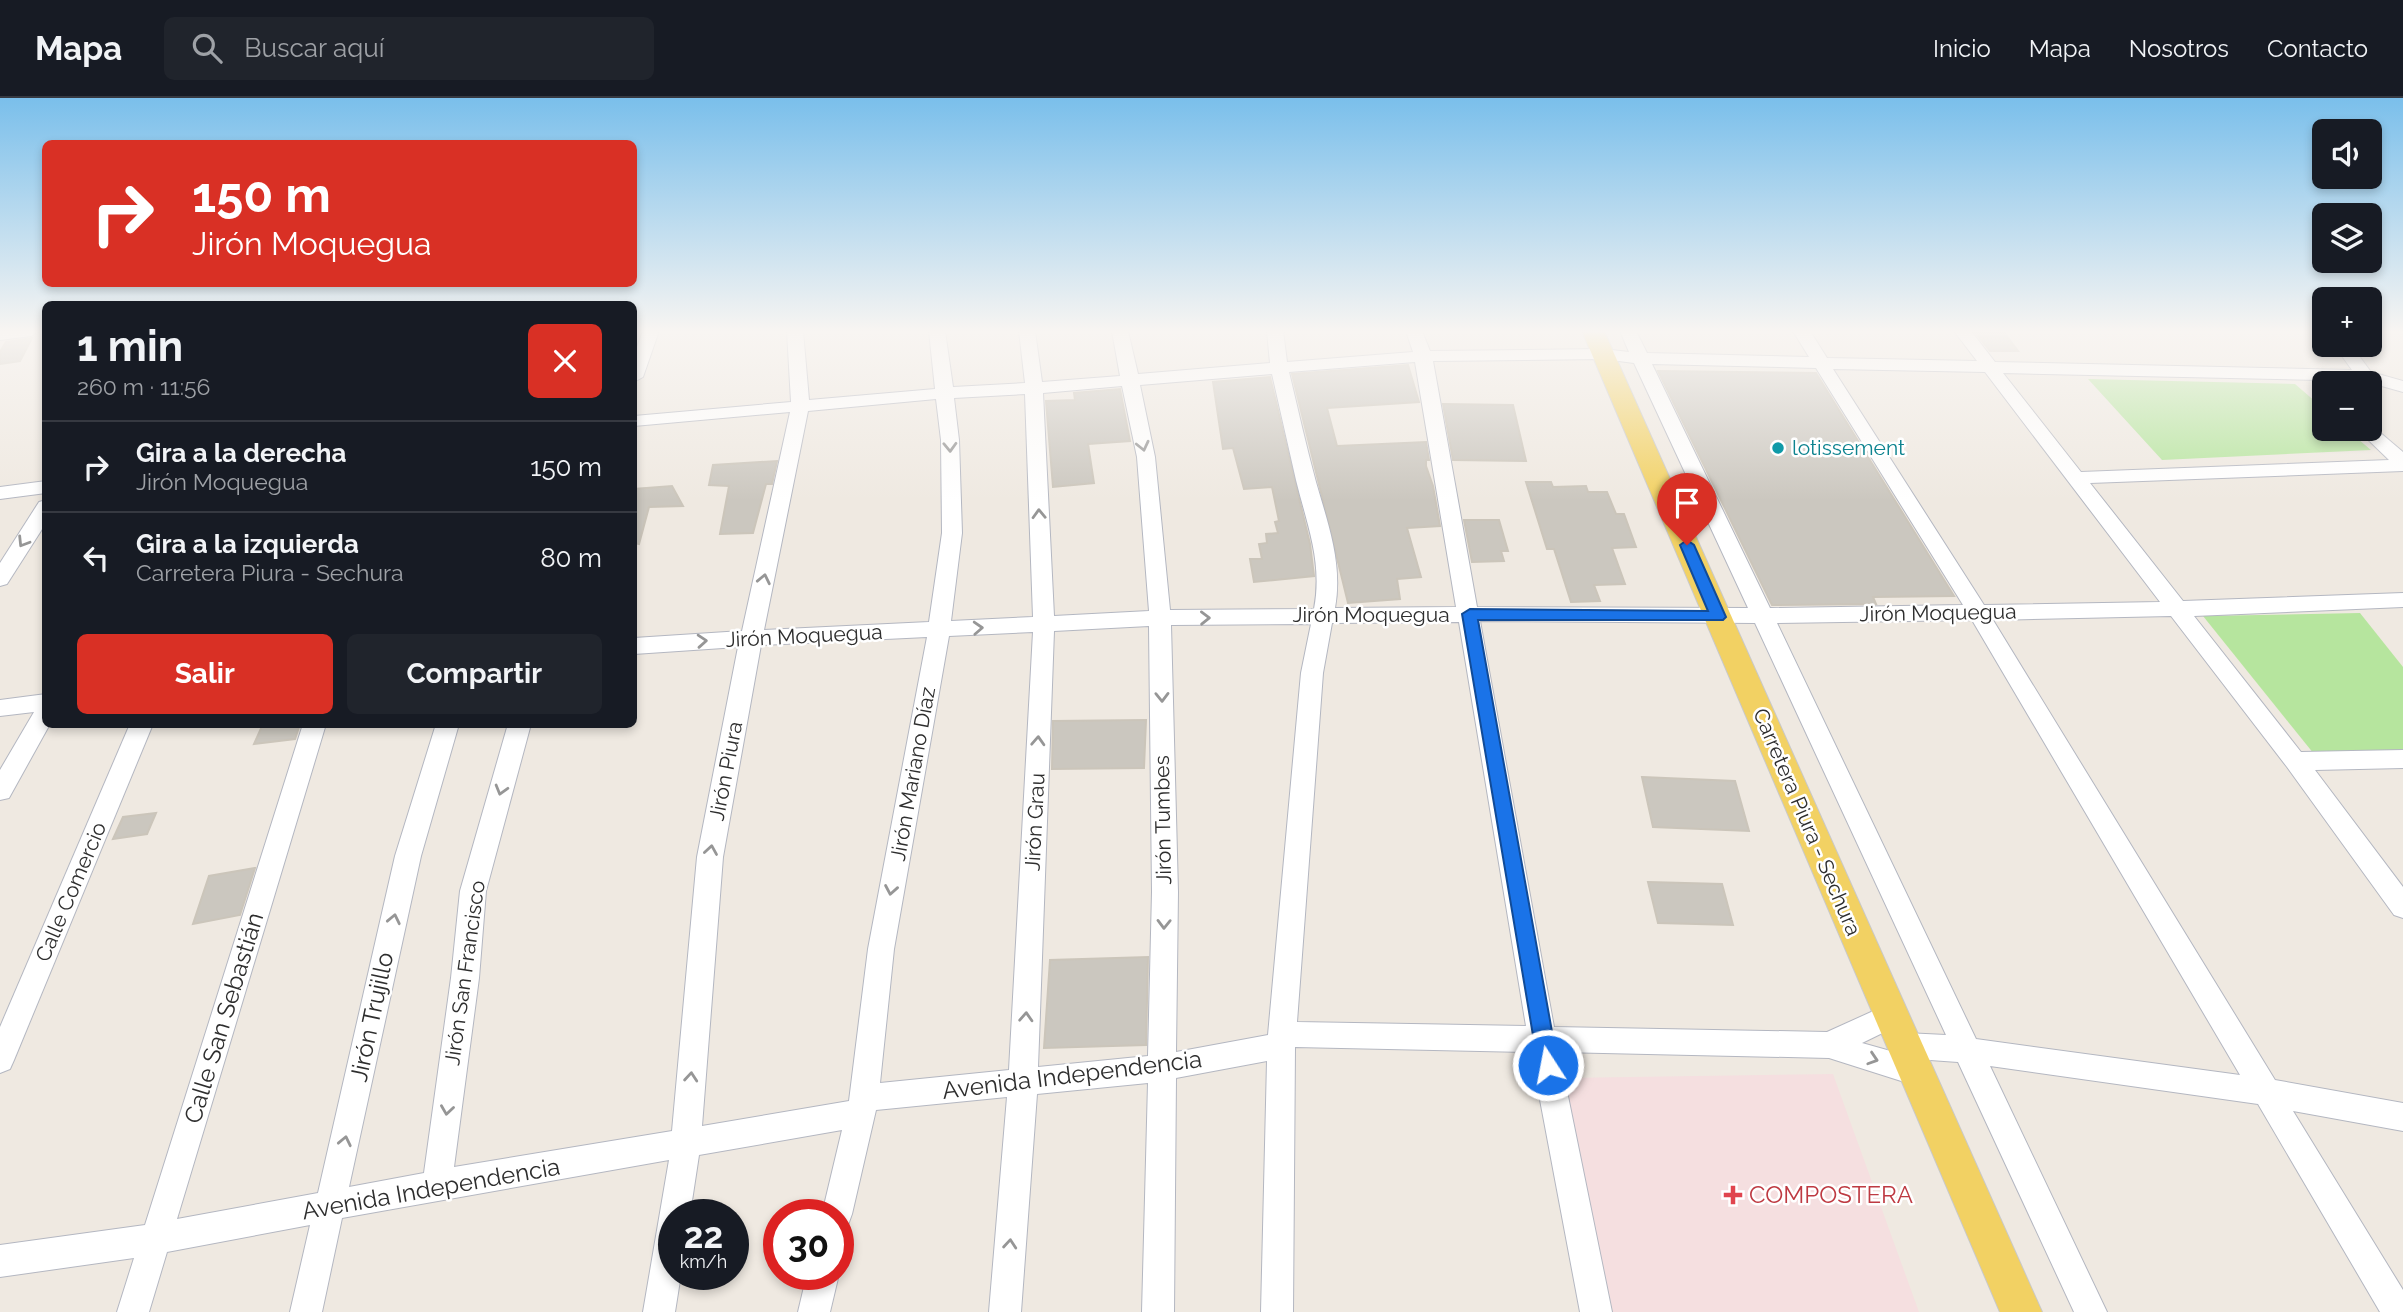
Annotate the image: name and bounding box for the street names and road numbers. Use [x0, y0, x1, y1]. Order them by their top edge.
street label: Jirón Moquegua [1859, 599, 2017, 626]
street label: Jirón Moquegua [1292, 602, 1450, 627]
street label: Jirón Moquegua [725, 619, 883, 652]
street label: Jirón Mariano Díaz [885, 685, 940, 863]
street label: Carretera Piura - Sechura [1748, 704, 1867, 939]
street label: Jirón Piura [704, 719, 747, 823]
street label: Jirón Tumbes [1149, 755, 1176, 885]
street label: Jirón Grau [1019, 772, 1050, 872]
street label: Calle Comercio [30, 818, 111, 965]
street label: Jirón San Francisco [439, 879, 490, 1067]
street label: Calle San Sebastián [178, 909, 269, 1127]
street label: Jirón Trujillo [344, 949, 399, 1084]
street label: Avenida Independencia [940, 1044, 1204, 1105]
street label: Avenida Independencia [300, 1152, 562, 1225]

